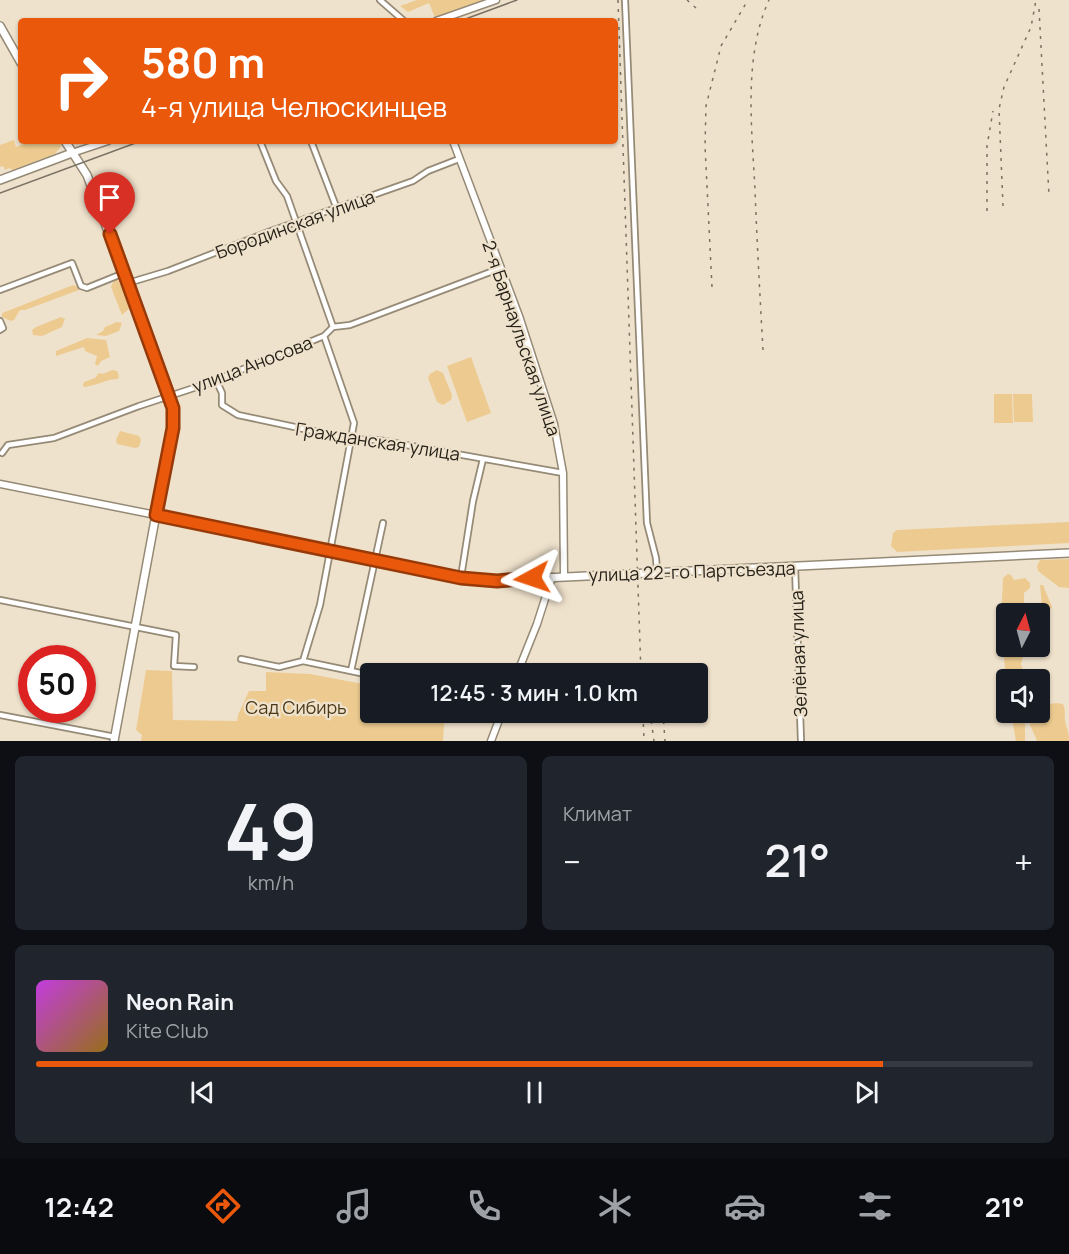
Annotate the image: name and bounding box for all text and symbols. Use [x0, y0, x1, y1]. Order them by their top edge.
text: 580 m [141, 33, 265, 91]
icon: right [42, 42, 120, 120]
text: 4-я улица Челюскинцев [141, 88, 447, 125]
pin [84, 172, 135, 234]
icon: arrive [93, 181, 126, 214]
street label: Бородинская улица [212, 184, 378, 264]
street label: 2-я Барнаульская улица [477, 237, 567, 439]
street label: улица Аносова [188, 330, 316, 398]
street label: Гражданская улица [294, 416, 462, 466]
position arrow [500, 546, 564, 610]
street label: улица 22-го Партсъезда [588, 555, 796, 587]
street label: Зелёная улица [784, 590, 812, 718]
north arrow [996, 603, 1050, 657]
map controls [996, 603, 1050, 723]
speed limit sign: 50 [18, 645, 96, 723]
button: sound [996, 669, 1050, 723]
text: 12:45 · 3 мин · 1.0 km [430, 678, 638, 708]
park label: Сад Сибирь [245, 695, 347, 719]
text: 49 [224, 777, 318, 883]
text: Климат [563, 800, 632, 827]
text: 21° [765, 829, 830, 891]
text: − [563, 839, 581, 884]
text: + [1014, 839, 1033, 884]
text: km/h [248, 869, 294, 896]
text: Neon Rain [126, 987, 234, 1017]
text: Kite Club [126, 1017, 209, 1044]
icon: previous [186, 1076, 219, 1109]
icon: pause [518, 1076, 551, 1109]
icon: next [850, 1076, 883, 1109]
icon: directions [202, 1185, 244, 1227]
icon: music [333, 1185, 375, 1227]
icon: phone [463, 1185, 505, 1227]
icon: climate [594, 1185, 636, 1227]
icon: car [724, 1185, 766, 1227]
icon: filters [854, 1185, 896, 1227]
text: 12:42 [44, 1188, 114, 1225]
text: 21° [985, 1188, 1025, 1225]

